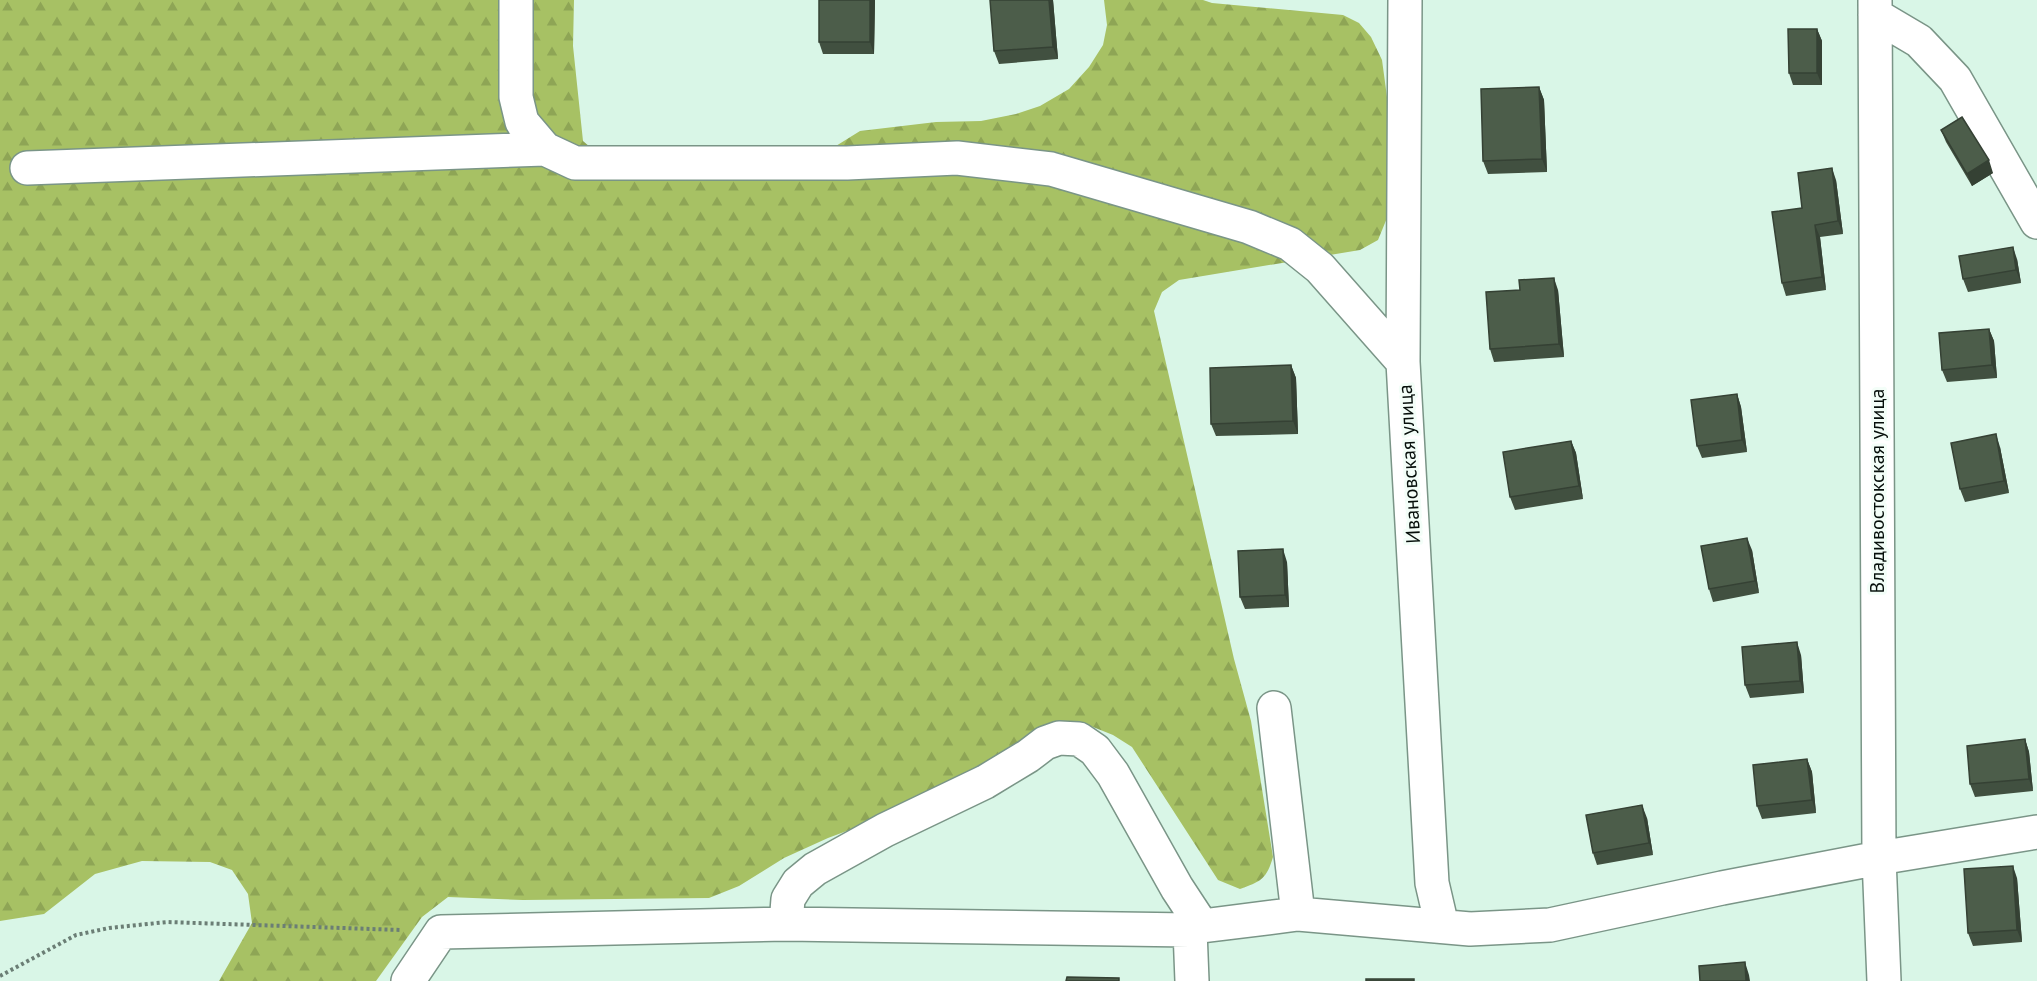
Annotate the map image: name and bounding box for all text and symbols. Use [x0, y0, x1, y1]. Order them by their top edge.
street label: Ивановская улица [1392, 384, 1426, 544]
street label: Владивостокская улица [1864, 389, 1890, 593]

